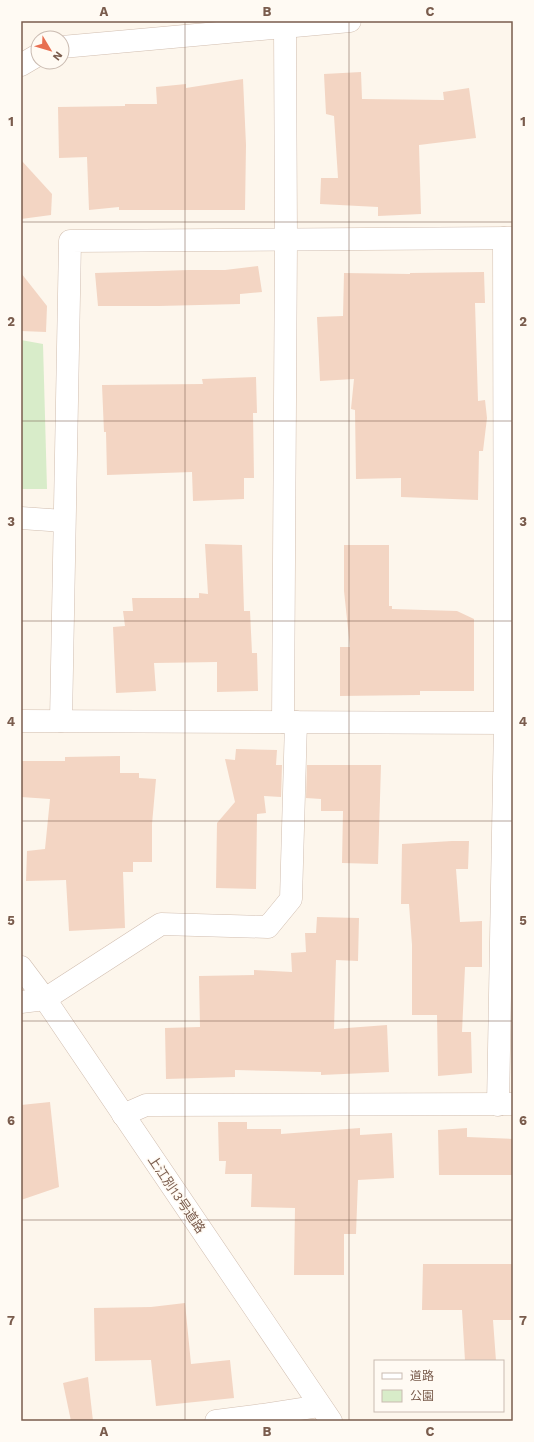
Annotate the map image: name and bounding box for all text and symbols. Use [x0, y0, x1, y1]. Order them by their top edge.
text: A [100, 4, 109, 19]
text: B [263, 4, 272, 19]
text: C [426, 4, 435, 19]
north arrow [30, 30, 70, 70]
text: N [50, 49, 65, 63]
text: 1 [8, 114, 14, 129]
text: 1 [520, 114, 526, 129]
text: 2 [7, 314, 15, 329]
text: 2 [519, 314, 527, 329]
text: 3 [7, 514, 15, 529]
text: 3 [519, 514, 527, 529]
text: 4 [7, 714, 16, 729]
text: 4 [519, 714, 528, 729]
text: 5 [7, 913, 15, 928]
text: 5 [519, 913, 527, 928]
text: 6 [7, 1113, 15, 1128]
text: 6 [519, 1113, 527, 1128]
street label: 上江別13号道路 [145, 1153, 208, 1236]
text: 7 [7, 1313, 15, 1328]
text: 7 [519, 1313, 527, 1328]
legend [374, 1360, 504, 1412]
text: 道路 [410, 1369, 434, 1383]
text: 公園 [410, 1389, 434, 1403]
text: A [100, 1424, 109, 1439]
text: B [263, 1424, 272, 1439]
text: C [426, 1424, 435, 1439]

